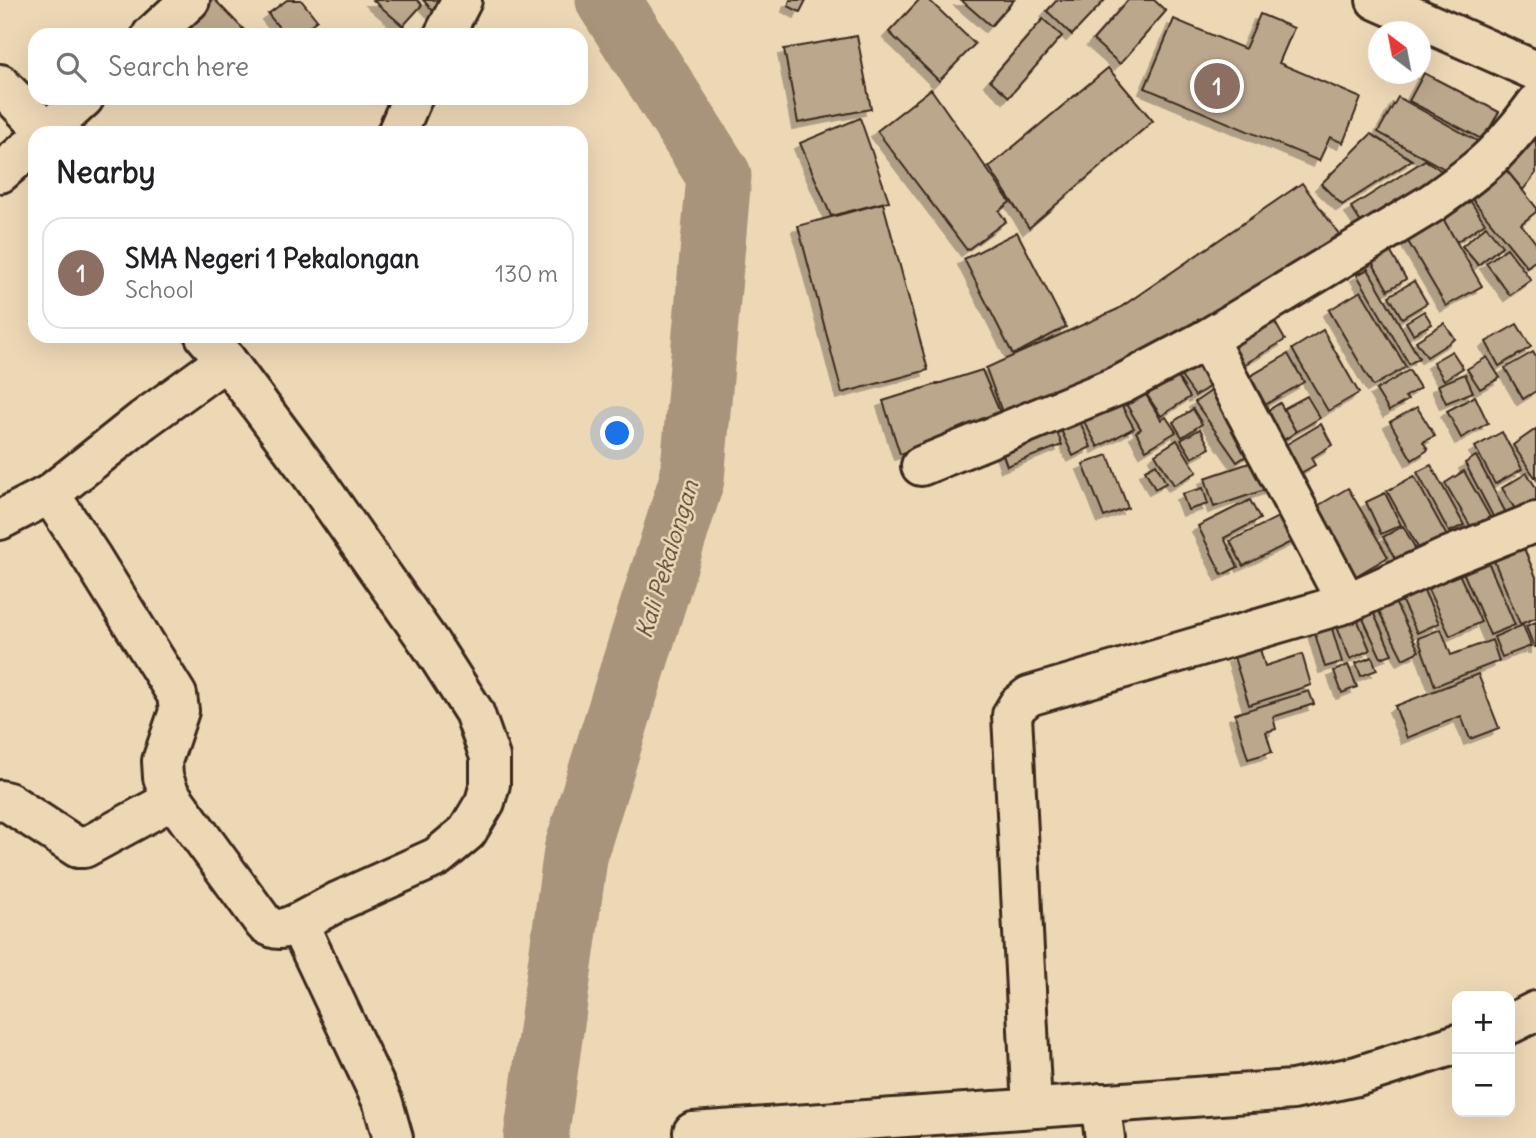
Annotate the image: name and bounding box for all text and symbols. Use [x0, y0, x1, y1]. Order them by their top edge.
north arrow [1368, 21, 1431, 84]
search box [28, 28, 588, 105]
icon: search [52, 48, 90, 86]
text: Search here [108, 50, 249, 83]
pin: 1 [1194, 60, 1240, 112]
text: Nearby [56, 153, 156, 191]
text: SMA Negeri 1 Pekalongan [125, 242, 419, 275]
text: 1 [76, 259, 86, 288]
text: 130 m [495, 259, 558, 288]
text: School [125, 275, 194, 304]
your location [600, 416, 634, 450]
water label: Kali Pekalongan [628, 476, 704, 642]
map controls [1452, 991, 1515, 1117]
button: + [1452, 991, 1515, 1054]
button: − [1452, 1054, 1515, 1117]

